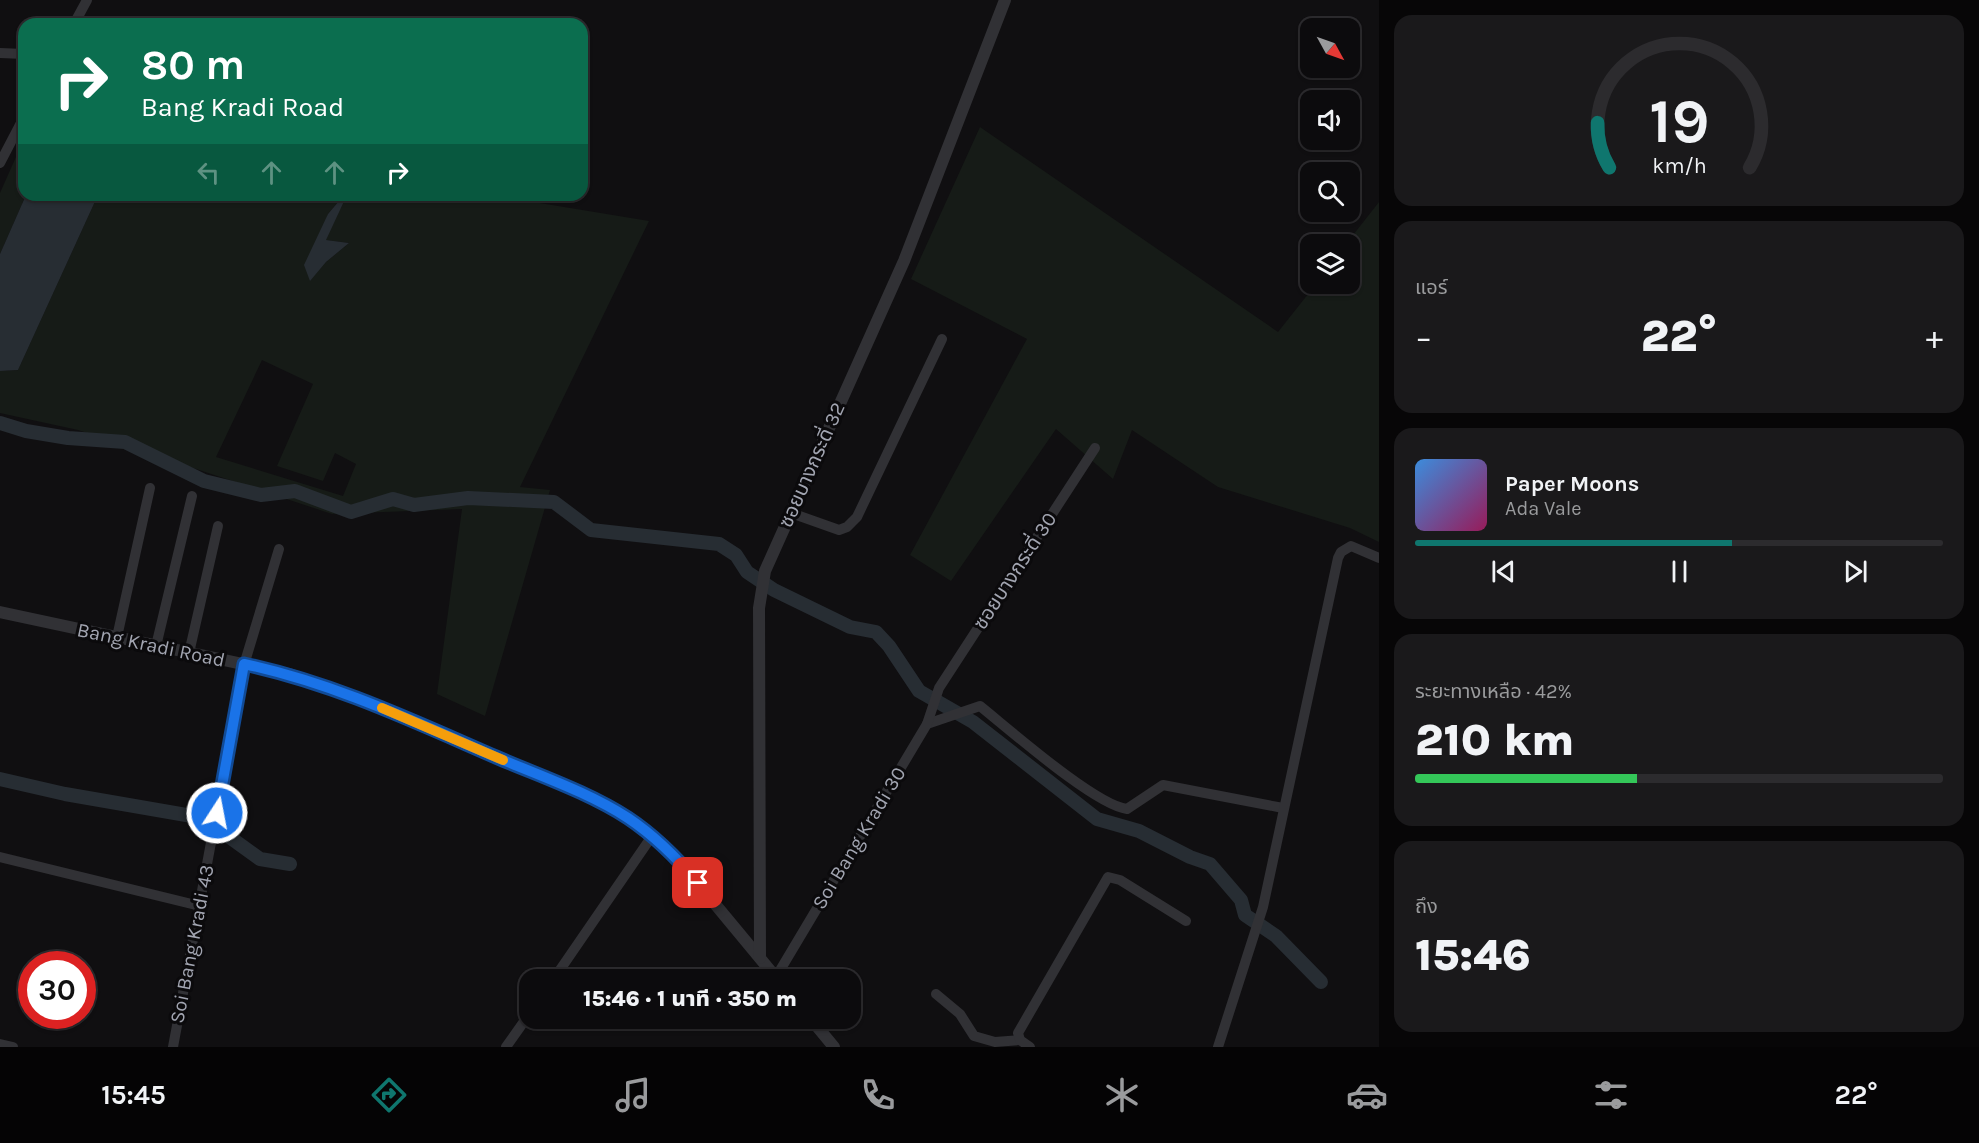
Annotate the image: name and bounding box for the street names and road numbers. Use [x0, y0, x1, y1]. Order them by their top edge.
street label: ซอยบางกระดี่ 32 [771, 398, 850, 531]
street label: ซอยบางกระดี่ 30 [966, 507, 1061, 634]
street label: Bang Kradi Road [75, 618, 227, 672]
street label: Soi Bang Kradi 30 [807, 763, 911, 913]
street label: Soi Bang Kradi 43 [165, 863, 219, 1025]

